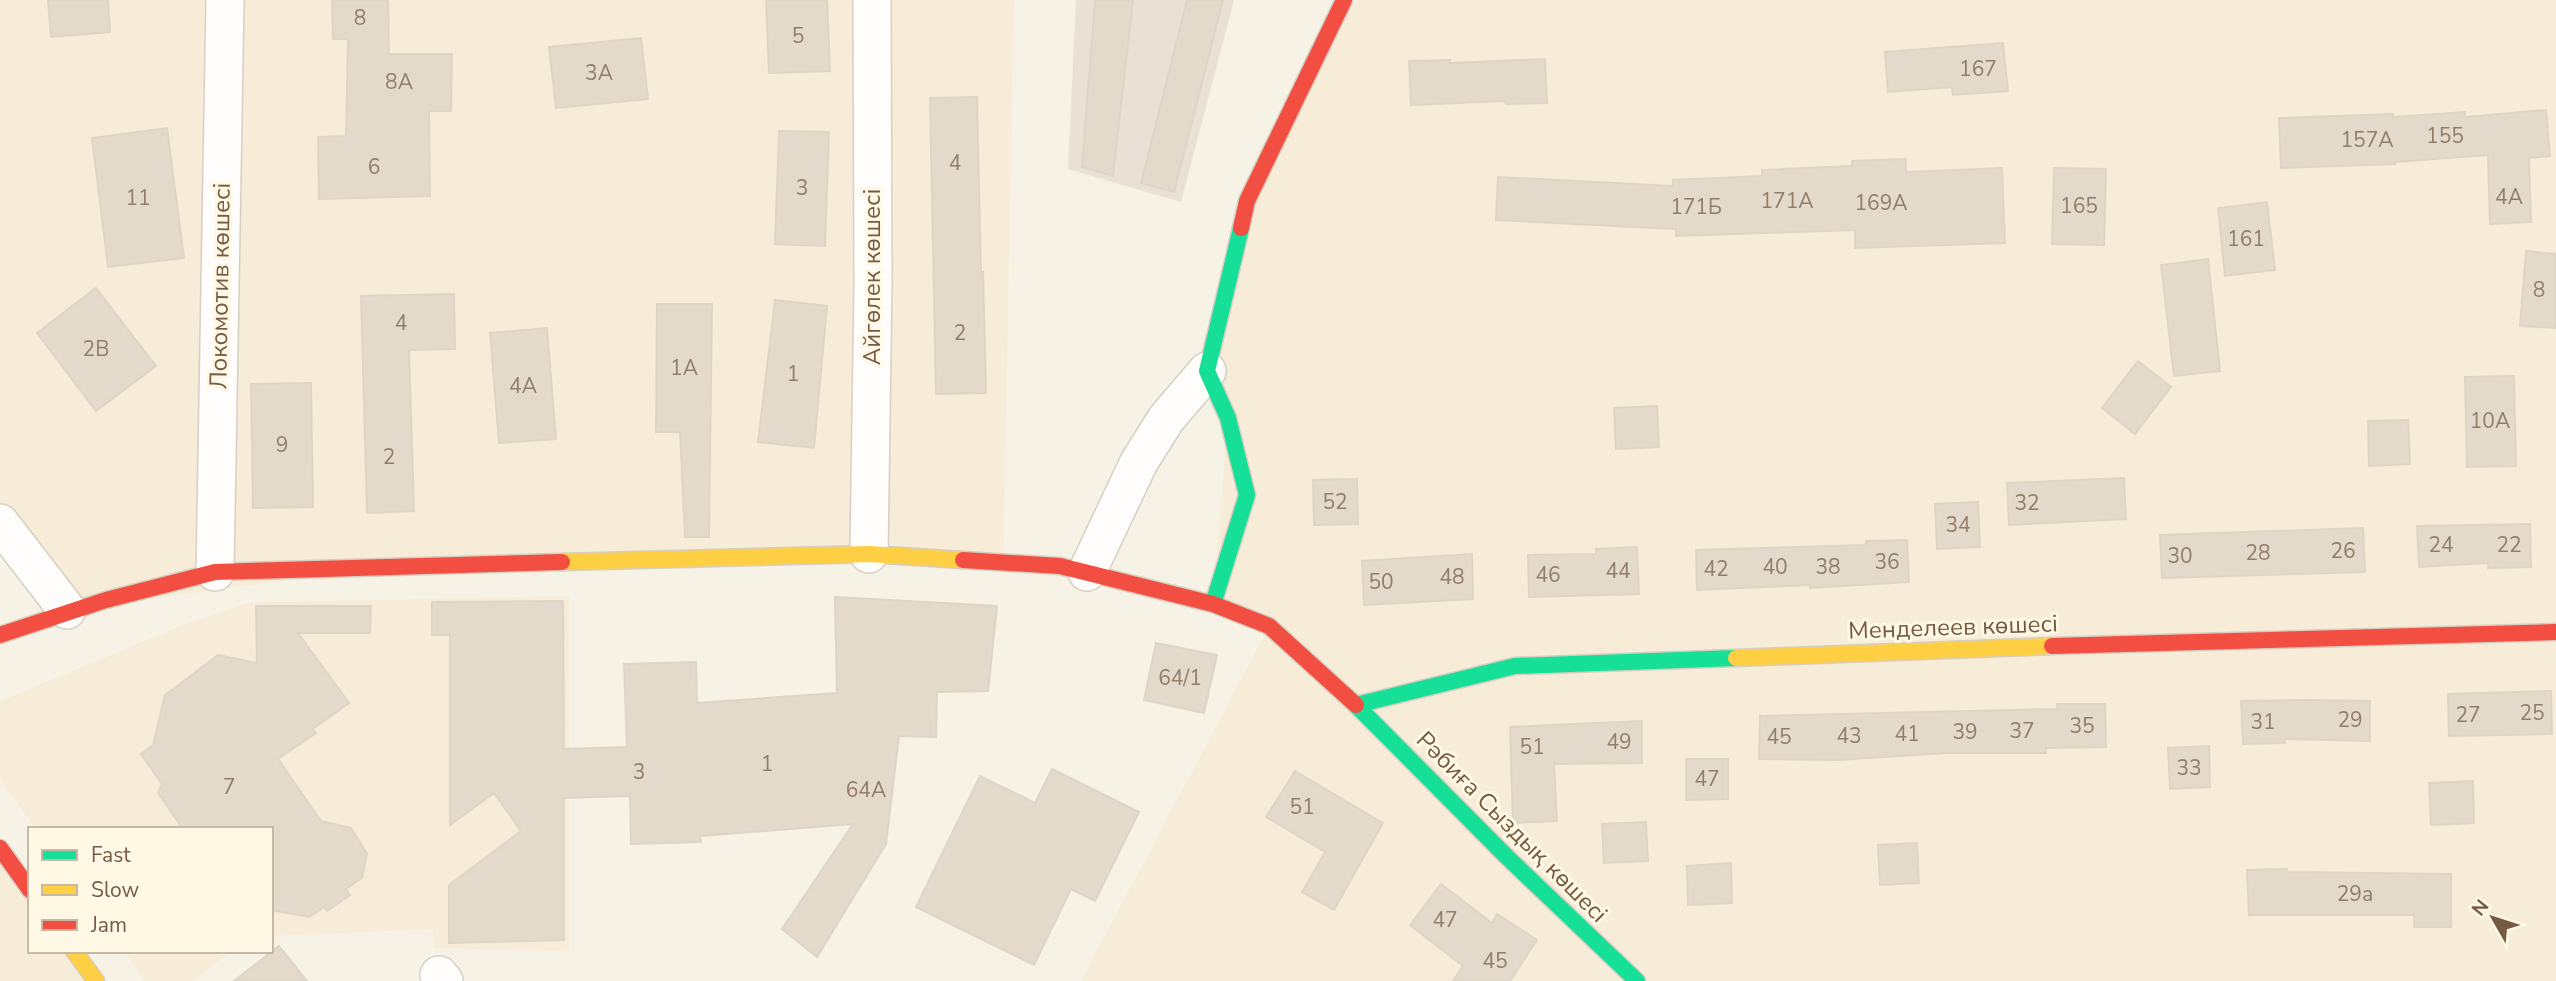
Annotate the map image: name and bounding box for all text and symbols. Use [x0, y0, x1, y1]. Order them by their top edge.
house number: 8 [354, 4, 366, 32]
house number: 5 [792, 22, 804, 50]
house number: 167 [1959, 55, 1997, 83]
house number: 3А [585, 59, 613, 87]
house number: 8А [385, 68, 413, 96]
house number: 155 [2426, 122, 2464, 150]
house number: 157А [2340, 126, 2394, 154]
house number: 4 [949, 149, 961, 177]
house number: 6 [368, 153, 380, 181]
house number: 3 [796, 174, 808, 202]
street label: Локомотив көшесі [202, 182, 238, 390]
house number: 4А [2495, 183, 2523, 211]
house number: 11 [125, 184, 151, 212]
house number: 171А [1760, 187, 1814, 215]
street label: Айгөлек көшесі [856, 189, 888, 365]
house number: 169А [1854, 189, 1908, 217]
house number: 165 [2060, 192, 2098, 220]
house number: 171Б [1670, 193, 1722, 221]
house number: 161 [2227, 225, 2265, 253]
house number: 8 [2533, 276, 2545, 304]
house number: 4 [395, 309, 407, 337]
house number: 2 [954, 319, 966, 347]
house number: 2В [83, 335, 109, 363]
house number: 1А [670, 354, 698, 382]
house number: 1 [787, 360, 799, 388]
house number: 4А [509, 372, 537, 400]
house number: 10А [2470, 407, 2510, 435]
house number: 9 [276, 431, 288, 459]
house number: 2 [383, 443, 395, 471]
house number: 52 [1322, 488, 1348, 516]
house number: 32 [2014, 489, 2040, 517]
house number: 34 [1945, 511, 1971, 539]
house number: 24 [2428, 531, 2454, 559]
house number: 22 [2496, 531, 2522, 559]
house number: 26 [2330, 537, 2356, 565]
house number: 28 [2245, 539, 2271, 567]
house number: 30 [2167, 542, 2193, 570]
house number: 36 [1874, 548, 1900, 576]
house number: 40 [1762, 553, 1788, 581]
house number: 38 [1815, 553, 1841, 581]
house number: 42 [1703, 555, 1729, 583]
house number: 44 [1605, 557, 1631, 585]
house number: 46 [1535, 561, 1561, 589]
house number: 48 [1439, 563, 1465, 591]
house number: 50 [1368, 568, 1394, 596]
street label: Менделеев көшесі [1848, 607, 2058, 647]
house number: 64/1 [1158, 664, 1202, 692]
house number: 25 [2519, 699, 2545, 727]
house number: 27 [2455, 701, 2481, 729]
house number: 29 [2337, 706, 2363, 734]
house number: 31 [2250, 708, 2276, 736]
house number: 35 [2069, 712, 2095, 740]
house number: 37 [2009, 717, 2035, 745]
house number: 39 [1952, 718, 1978, 746]
house number: 41 [1894, 720, 1920, 748]
house number: 43 [1836, 722, 1862, 750]
house number: 45 [1766, 723, 1792, 751]
street label: Рәбиға Сыздық көшесі [1409, 724, 1615, 930]
house number: 49 [1606, 728, 1632, 756]
house number: 51 [1519, 733, 1545, 761]
house number: 1 [761, 750, 773, 778]
house number: 33 [2176, 754, 2202, 782]
house number: 3 [633, 758, 645, 786]
house number: 47 [1694, 765, 1720, 793]
house number: 7 [223, 773, 235, 801]
house number: 64А [846, 776, 886, 804]
house number: 51 [1289, 793, 1315, 821]
legend [28, 827, 273, 953]
text: Fast [91, 841, 131, 869]
text: Slow [91, 876, 140, 904]
house number: 29а [2337, 880, 2373, 908]
north arrow [2458, 883, 2528, 953]
text: N [2466, 894, 2495, 922]
house number: 47 [1432, 906, 1458, 934]
text: Jam [90, 911, 127, 939]
house number: 45 [1482, 947, 1508, 975]

